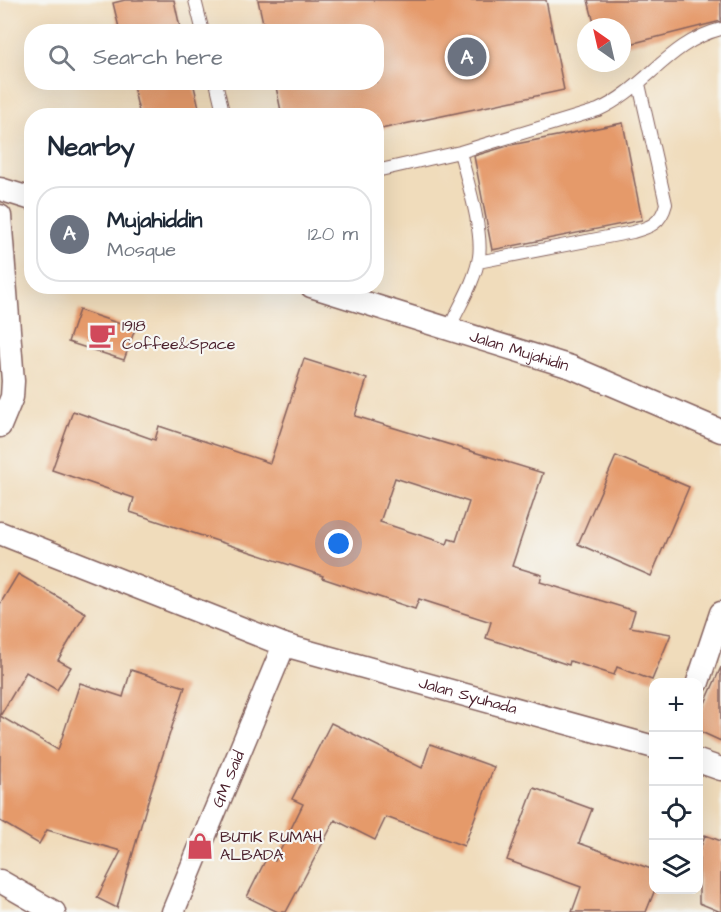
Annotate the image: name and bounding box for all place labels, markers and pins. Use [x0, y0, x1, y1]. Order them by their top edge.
pin: A [448, 34, 486, 80]
place label: 1918 Coffee&Space [122, 315, 236, 355]
cafe icon: 1918 Coffee&Space [87, 320, 117, 350]
place label: BUTIK RUMAH ALBADA [220, 826, 323, 866]
shop icon: BUTIK RUMAH ALBADA [185, 831, 215, 861]

